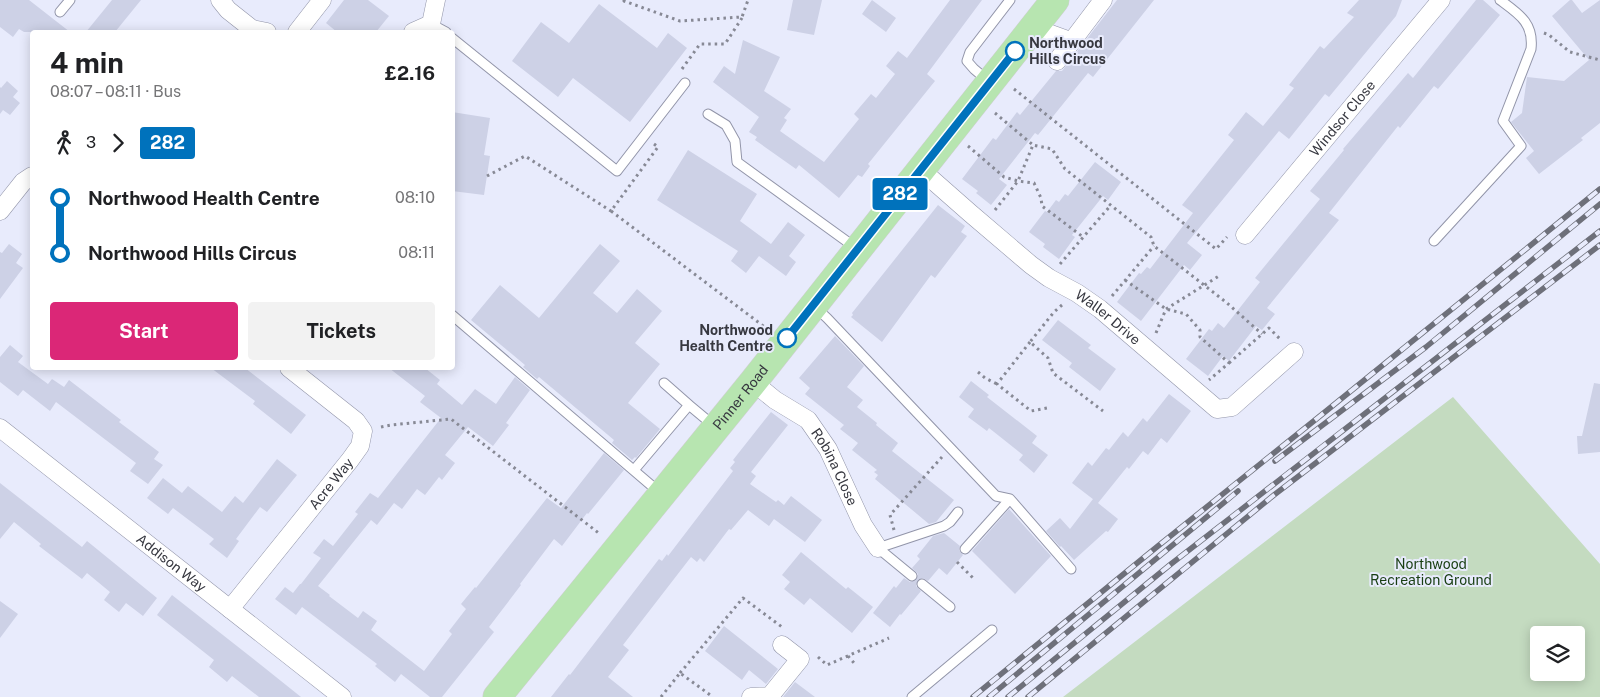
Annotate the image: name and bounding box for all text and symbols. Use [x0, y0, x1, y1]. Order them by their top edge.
place label: Northwood Hills Circus [1029, 35, 1106, 67]
marker: Northwood Hills Circus [1005, 41, 1025, 61]
text: 4 min [50, 46, 124, 79]
text: £2.16 [385, 62, 435, 84]
street label: Windsor Close [1306, 77, 1379, 159]
text: 08:07 – 08:11 · Bus [50, 82, 181, 101]
icon: walk [50, 129, 78, 157]
icon: forward [104, 129, 132, 157]
text: 282 [150, 132, 185, 153]
text: 3 [86, 133, 96, 152]
line badge: 282 [871, 178, 929, 210]
text: 282 [883, 183, 917, 204]
text: Northwood Health Centre [88, 187, 320, 209]
text: 08:10 [395, 188, 435, 207]
text: Northwood Hills Circus [88, 242, 297, 264]
text: 08:11 [398, 243, 435, 262]
street label: Waller Drive [1072, 286, 1144, 348]
button: Start [50, 302, 238, 360]
button: Tickets [248, 302, 435, 360]
place label: Northwood Health Centre [679, 322, 773, 354]
marker: Northwood Health Centre [777, 328, 797, 348]
street label: Pinner Road [709, 362, 771, 433]
street label: Robina Close [808, 425, 861, 508]
street label: Acre Way [306, 454, 357, 513]
street label: Addison Way [133, 531, 210, 595]
park label: Northwood Recreation Ground [1370, 556, 1492, 588]
map controls [1530, 626, 1585, 681]
button: layers [1530, 626, 1585, 681]

